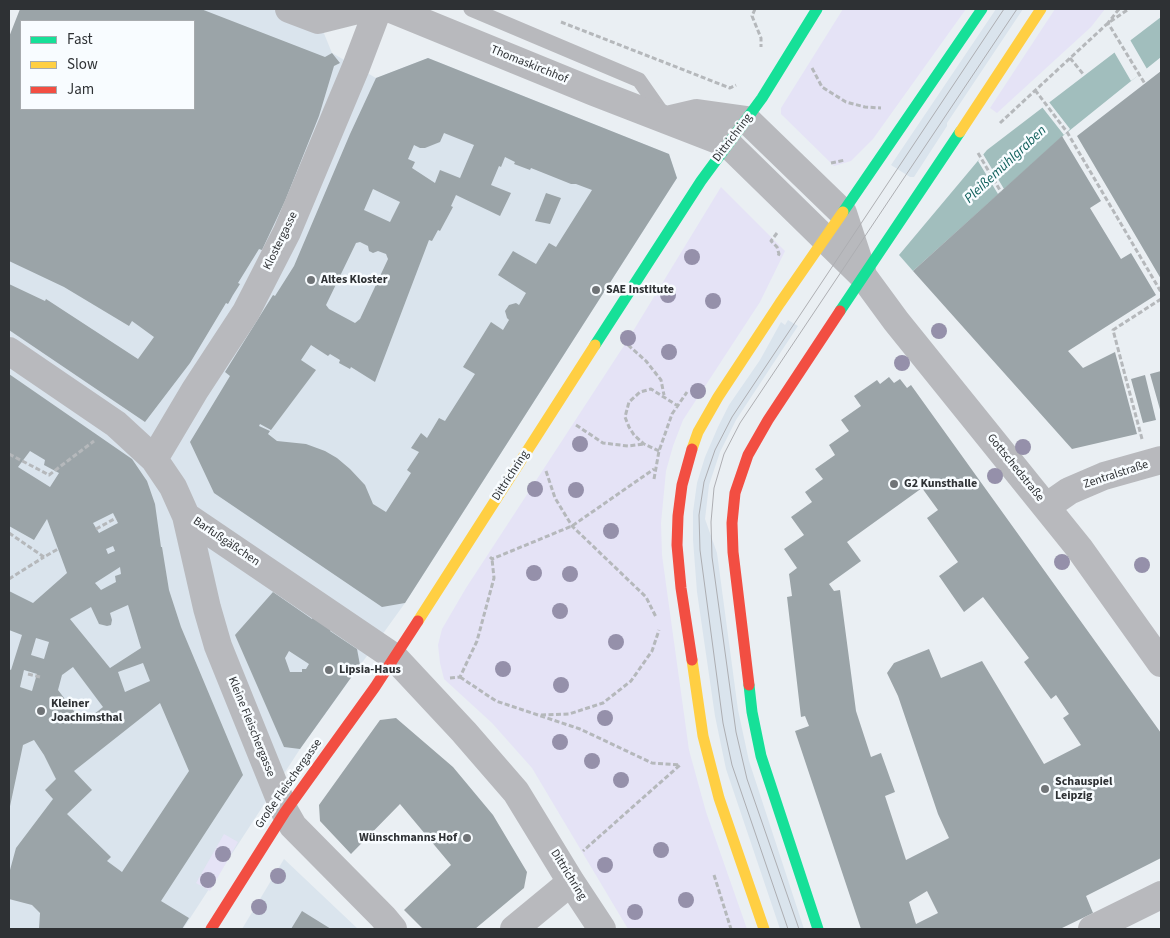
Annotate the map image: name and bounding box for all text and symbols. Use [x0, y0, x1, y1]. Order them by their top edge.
legend [20, 20, 195, 110]
text: Fast [67, 29, 93, 50]
street label: Thomaskirchhof [488, 43, 570, 87]
text: Slow [67, 54, 98, 75]
text: Jam [67, 79, 94, 100]
street label: Dittrichring [710, 111, 756, 165]
water label: Pleißemühlgraben [961, 123, 1051, 207]
street label: Klostergasse [261, 209, 301, 273]
place label: Altes Kloster [321, 273, 387, 287]
marker: Altes Kloster [305, 274, 317, 286]
place label: SAE Institute [606, 283, 674, 297]
marker: SAE Institute [590, 284, 602, 296]
street label: Gottschedstraße [983, 431, 1047, 505]
street label: Dittrichring [489, 448, 533, 504]
street label: Zentralstraße [1082, 458, 1150, 492]
place label: G2 Kunsthalle [904, 477, 977, 491]
marker: G2 Kunsthalle [888, 478, 900, 490]
street label: Barfußgäßchen [190, 514, 262, 570]
place label: Lipsia-Haus [339, 663, 401, 677]
marker: Lipsia-Haus [323, 664, 335, 676]
street label: Kleine Fleischergasse [224, 675, 278, 779]
place label: Kleiner Joachimsthal [51, 697, 122, 725]
marker: Kleiner Joachimsthal [35, 705, 47, 717]
street label: Große Fleischergasse [253, 736, 325, 832]
place label: Schauspiel Leipzig [1055, 775, 1112, 803]
marker: Schauspiel Leipzig [1039, 783, 1051, 795]
place label: Wünschmanns Hof [359, 831, 457, 845]
marker: Wünschmanns Hof [461, 832, 473, 844]
street label: Dittrichring [547, 847, 589, 903]

